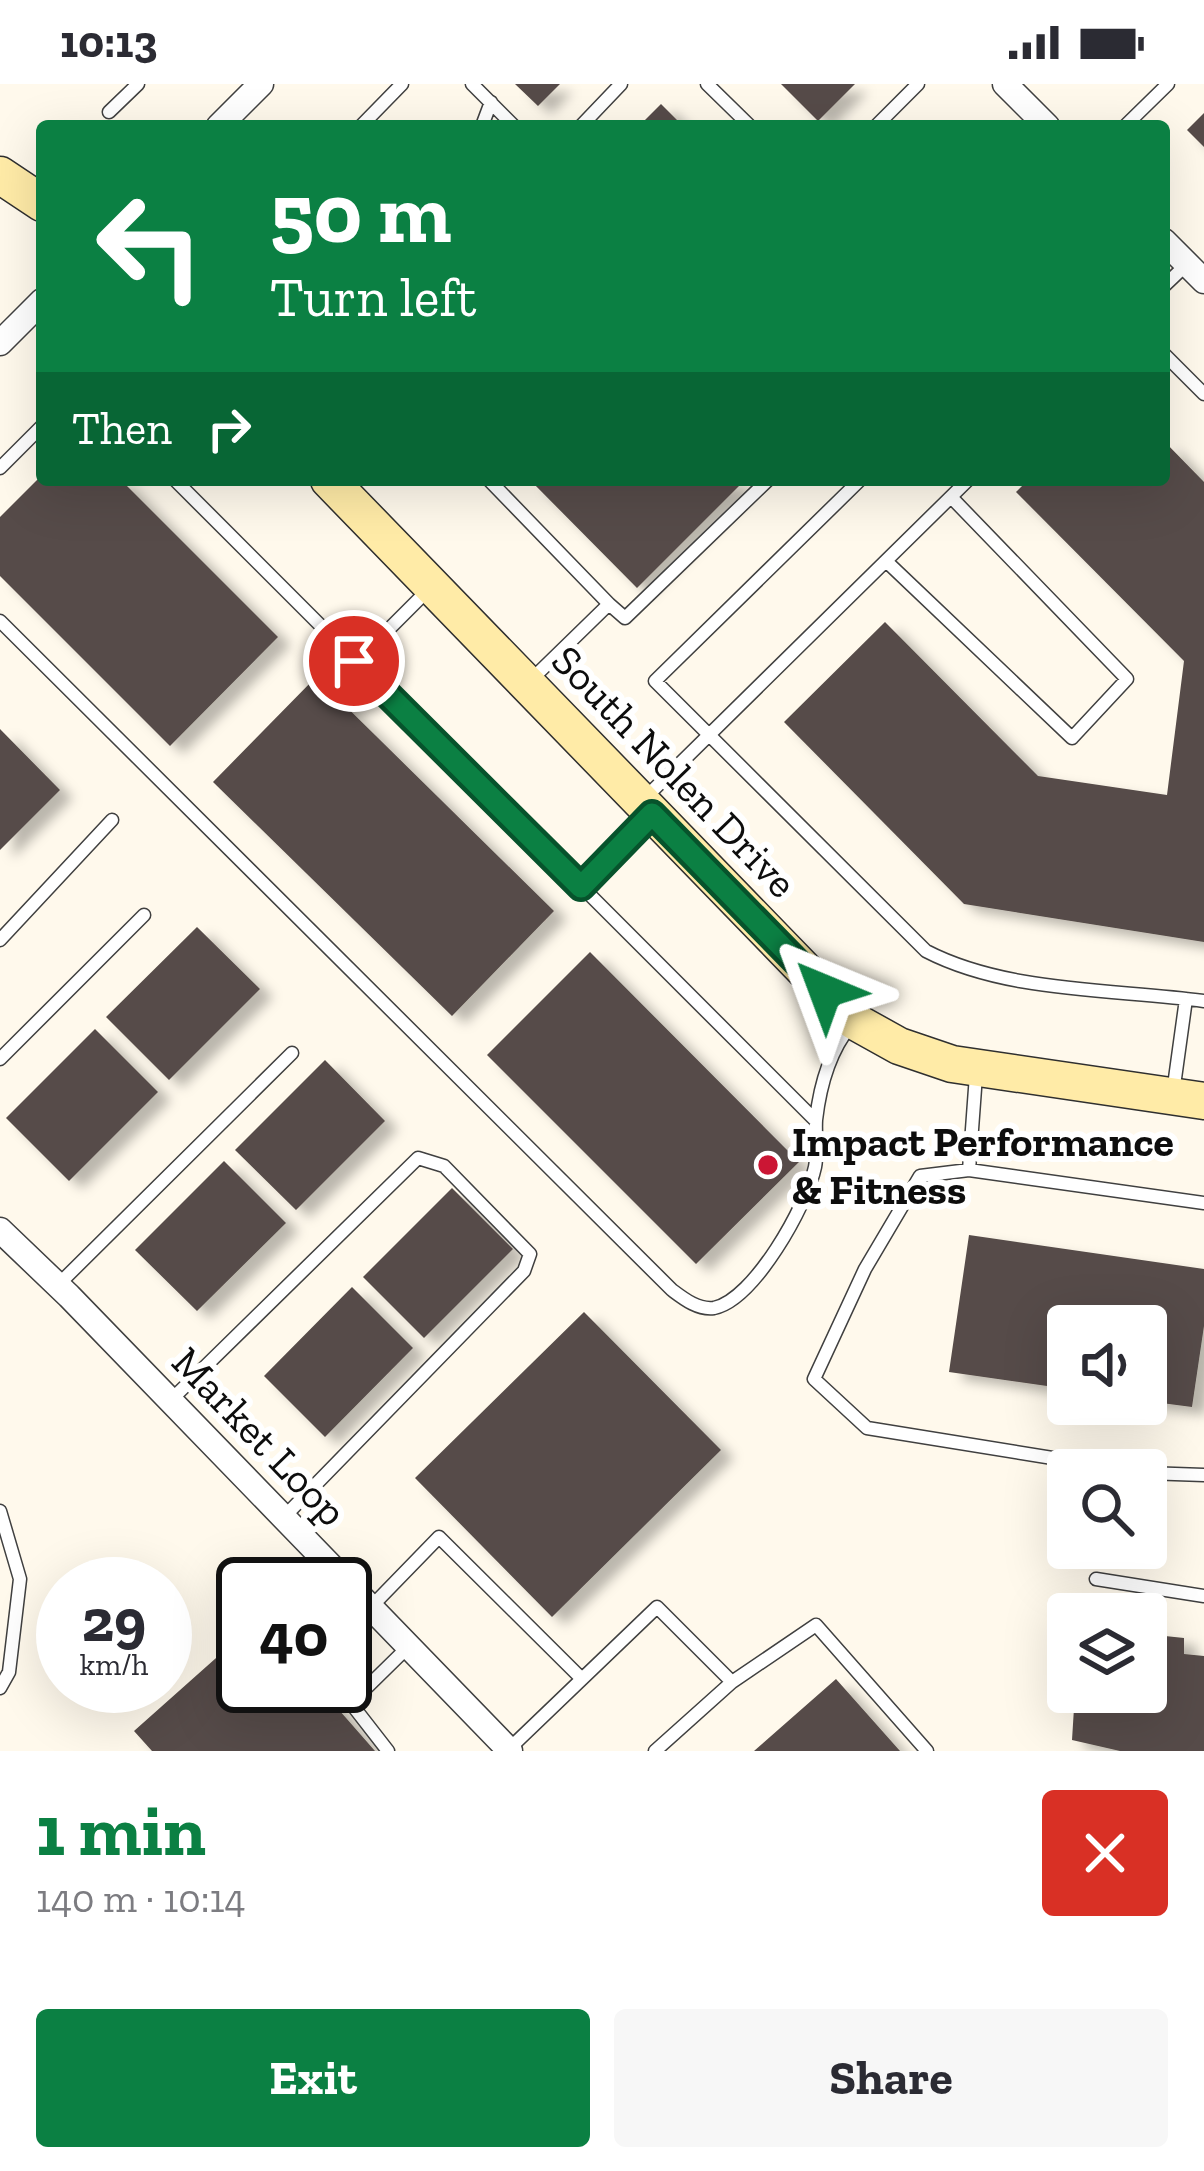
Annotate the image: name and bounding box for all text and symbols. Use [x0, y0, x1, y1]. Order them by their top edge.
text: 10:13 [60, 15, 157, 69]
text: 50 m [270, 163, 452, 264]
icon: left [72, 168, 228, 324]
text: Turn left [270, 265, 477, 330]
icon: right [196, 396, 262, 462]
text: Then [72, 402, 172, 456]
pin [303, 610, 405, 712]
icon: arrive [321, 628, 387, 694]
street label: South Nolen Drive [541, 635, 808, 908]
position arrow [762, 928, 888, 1054]
place label: Impact Performance & Fitness [792, 1116, 1174, 1215]
marker: Impact Performance & Fitness [755, 1152, 781, 1178]
map controls [1047, 1305, 1167, 1713]
button: sound [1047, 1305, 1167, 1425]
street label: Market Loop [162, 1336, 358, 1537]
button: search [1047, 1449, 1167, 1569]
speed limit sign: 40 [216, 1557, 372, 1713]
text: 29 [82, 1584, 146, 1656]
button: layers [1047, 1593, 1167, 1713]
text: km/h [80, 1647, 148, 1683]
text: 1 min [36, 1787, 206, 1873]
button: close [1042, 1790, 1168, 1916]
text: 140 m · 10:14 [36, 1875, 246, 1922]
button: Exit [36, 2009, 590, 2147]
button: Share [614, 2009, 1168, 2147]

